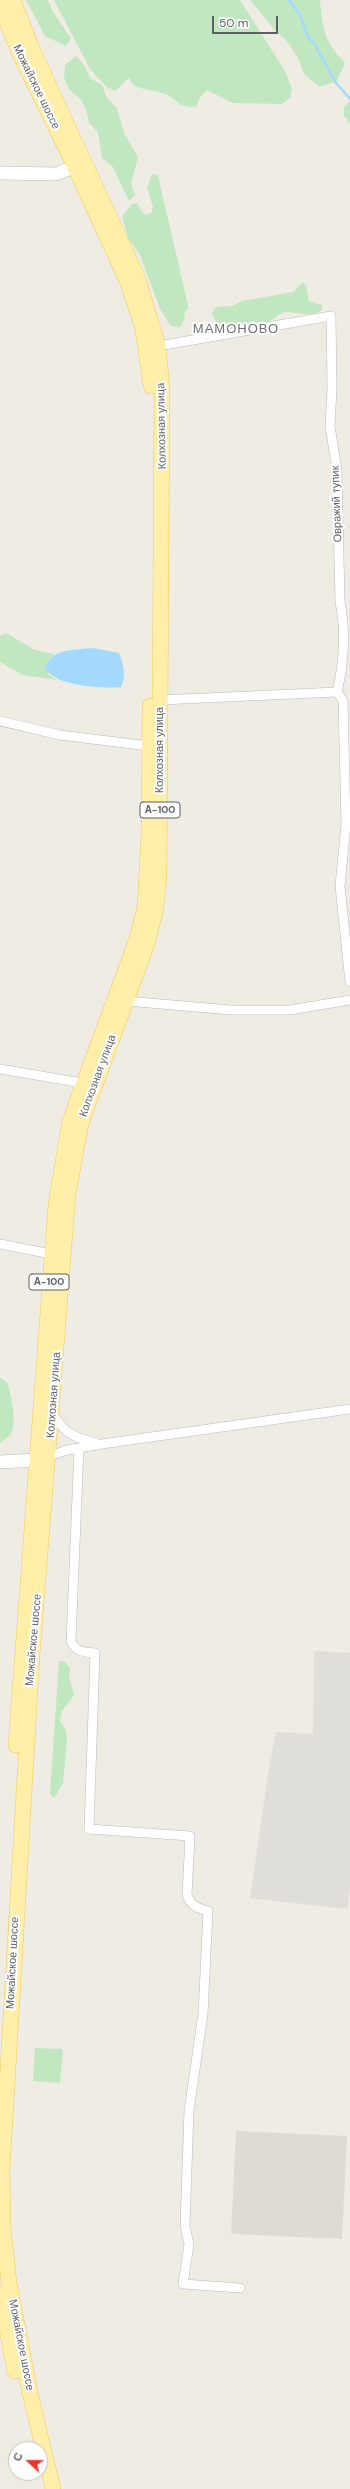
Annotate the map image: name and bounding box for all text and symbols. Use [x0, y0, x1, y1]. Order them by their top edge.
scale bar [214, 8, 280, 34]
text: 50 m [219, 15, 248, 31]
street label: Можайское шоссе [10, 43, 62, 131]
district label: МАМОНОВО [193, 322, 279, 338]
street label: Колхозная улица [155, 383, 169, 469]
street label: Овражий тупик [329, 465, 345, 543]
street label: Колхозная улица [153, 707, 167, 793]
road number: А-100 [140, 802, 180, 818]
street label: Колхозная улица [77, 1033, 119, 1119]
road number: А-100 [29, 1274, 69, 1290]
street label: Колхозная улица [44, 1351, 64, 1439]
street label: Можайское шоссе [23, 1593, 45, 1687]
street label: Можайское шоссе [4, 1916, 22, 2010]
street label: Можайское шоссе [6, 2298, 36, 2392]
north arrow [8, 2441, 48, 2481]
text: С [10, 2451, 26, 2463]

